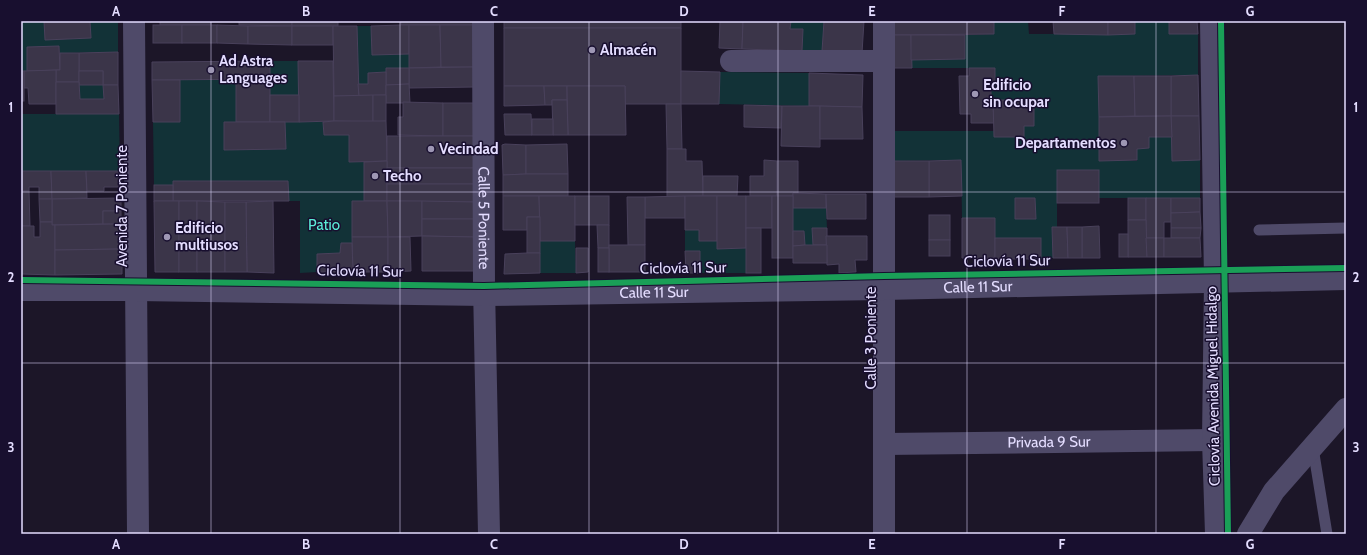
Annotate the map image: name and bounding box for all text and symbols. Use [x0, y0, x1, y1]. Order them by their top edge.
text: A [112, 3, 121, 19]
text: B [302, 3, 310, 19]
text: C [490, 3, 498, 19]
text: D [679, 3, 689, 19]
text: E [868, 3, 876, 19]
text: F [1059, 3, 1066, 19]
text: G [1246, 3, 1255, 19]
place label: Almacén [600, 41, 656, 59]
marker: Almacén [587, 45, 597, 55]
place label: Ad Astra Languages [219, 52, 287, 87]
marker: Ad Astra Languages [206, 65, 216, 75]
place label: Edificio sin ocupar [983, 76, 1049, 111]
marker: Edificio sin ocupar [970, 89, 980, 99]
text: 1 [9, 99, 13, 115]
text: 1 [1354, 99, 1358, 115]
place label: Departamentos [1015, 134, 1116, 152]
marker: Departamentos [1119, 138, 1129, 148]
place label: Vecindad [439, 140, 499, 158]
marker: Vecindad [426, 144, 436, 154]
street label: Avenida 7 Poniente [113, 145, 131, 267]
place label: Techo [383, 167, 422, 185]
street label: Calle 5 Poniente [475, 167, 493, 270]
marker: Techo [370, 171, 380, 181]
park label: Patio [308, 216, 340, 234]
place label: Edificio multiusos [175, 219, 238, 254]
marker: Edificio multiusos [162, 232, 172, 242]
street label: Ciclovía 11 Sur [963, 251, 1051, 271]
street label: Ciclovía 11 Sur [639, 258, 727, 278]
street label: Ciclovía 11 Sur [316, 261, 404, 281]
text: 2 [8, 269, 15, 285]
text: 2 [1353, 269, 1360, 285]
street label: Calle 11 Sur [943, 277, 1013, 297]
street label: Calle 11 Sur [619, 283, 689, 302]
street label: Calle 3 Poniente [862, 286, 880, 389]
street label: Ciclovía Avenida Miguel Hidalgo [1202, 286, 1224, 486]
street label: Privada 9 Sur [1007, 432, 1091, 452]
text: 3 [7, 439, 15, 455]
text: 3 [1352, 439, 1360, 455]
text: A [112, 536, 121, 552]
text: B [302, 536, 310, 552]
text: C [490, 536, 498, 552]
text: D [679, 536, 689, 552]
text: E [868, 536, 876, 552]
text: F [1059, 536, 1066, 552]
text: G [1246, 536, 1255, 552]

